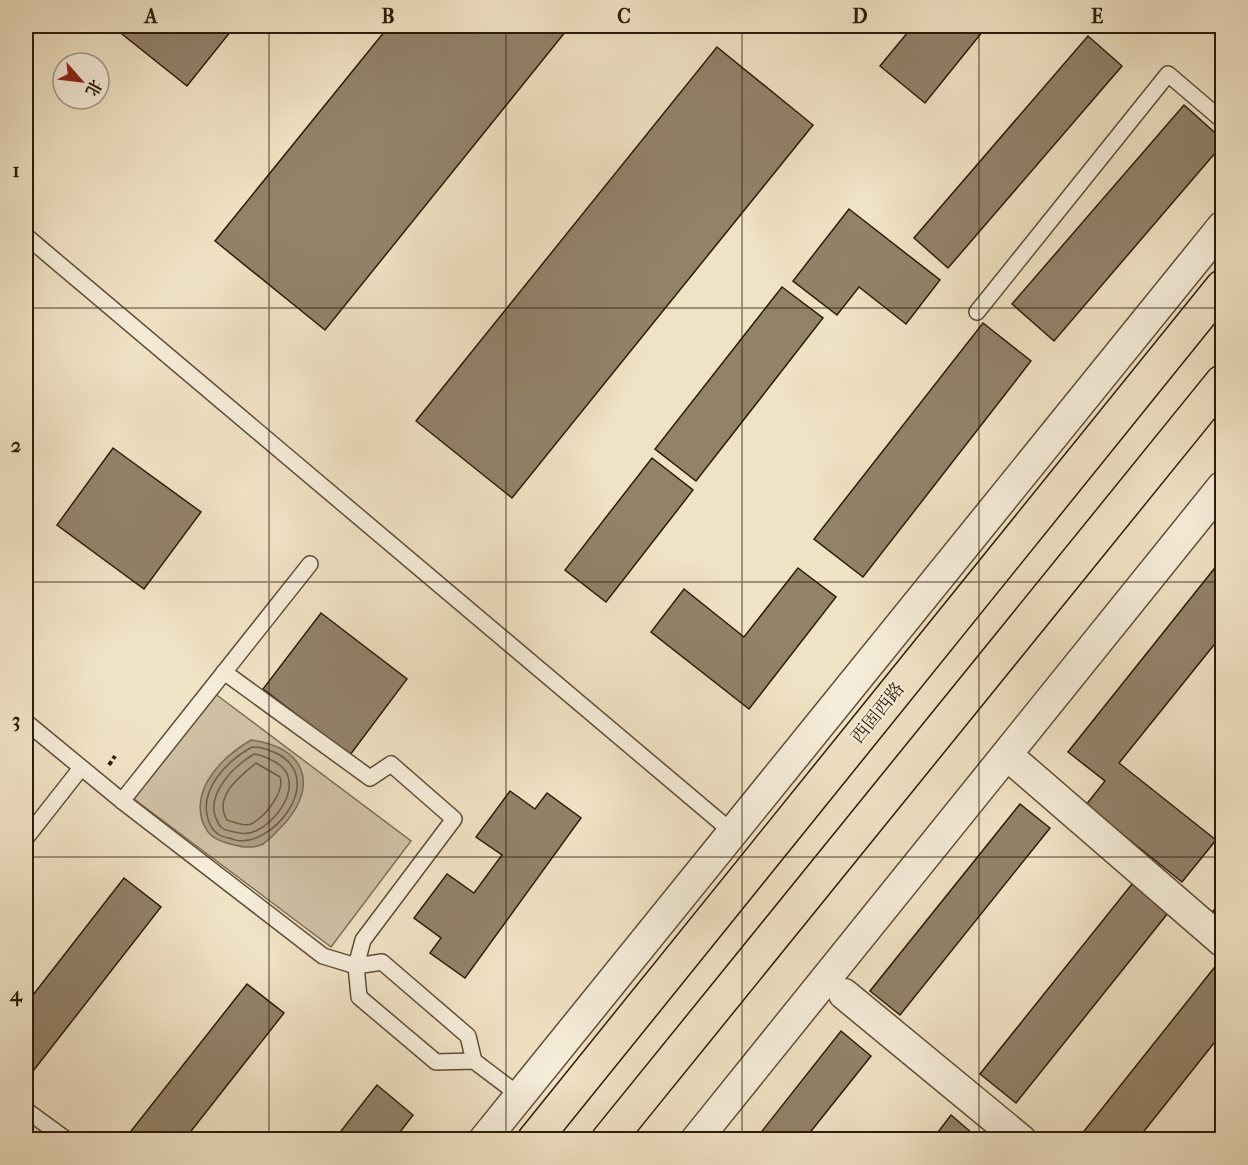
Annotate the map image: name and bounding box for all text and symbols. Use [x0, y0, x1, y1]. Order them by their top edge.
text: A [143, 5, 159, 28]
text: B [381, 5, 395, 28]
text: C [617, 5, 631, 28]
text: D [852, 5, 868, 28]
text: E [1091, 5, 1103, 28]
north arrow [51, 51, 111, 111]
text: 北 [82, 76, 106, 99]
text: 1 [12, 159, 20, 182]
text: 2 [11, 434, 21, 457]
street label: 西固西路 [847, 678, 909, 748]
text: 3 [12, 709, 20, 732]
text: 4 [9, 983, 23, 1007]

